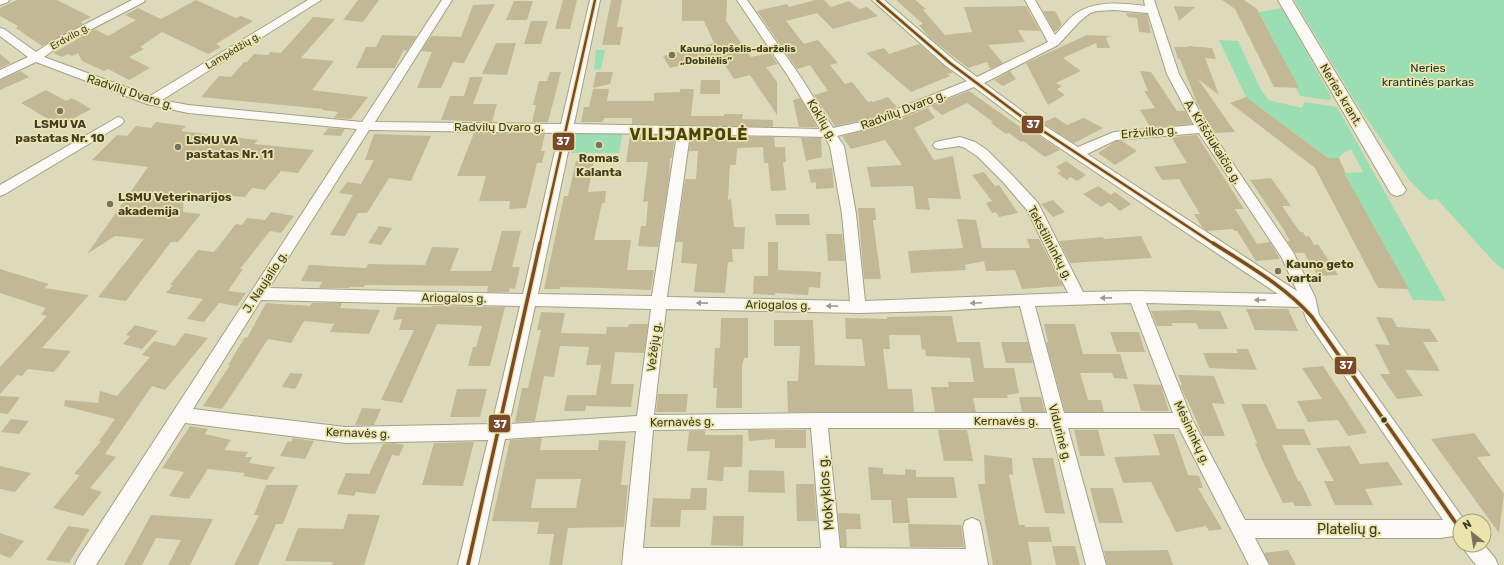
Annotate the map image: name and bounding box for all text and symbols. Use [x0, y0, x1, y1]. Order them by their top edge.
street label: Erdvilo g. [48, 21, 92, 53]
street label: Lampėdžių g. [203, 30, 263, 72]
place label: Kauno lopšelis-darželis „Dobilėlis“ [680, 43, 796, 67]
marker: Kauno lopšelis-darželis „Dobilėlis“ [667, 50, 677, 60]
street label: Neries krant. [1317, 61, 1365, 129]
park label: Neries krantinės parkas [1382, 61, 1474, 89]
street label: Radvilų Dvaro g. [85, 71, 175, 113]
street label: Radvilų Dvaro g. [858, 87, 948, 133]
street label: Koklių g. [804, 97, 840, 143]
street label: A. Kriščiukaičio g. [1181, 97, 1245, 187]
marker: LSMU VA pastatas Nr. 10 [55, 106, 65, 116]
line badge: 37 [1021, 115, 1044, 134]
place label: LSMU VA pastatas Nr. 10 [15, 117, 105, 145]
text: 37 [1026, 118, 1040, 131]
street label: Radvilų Dvaro g. [454, 120, 544, 134]
street label: Eržvilko g. [1120, 123, 1178, 141]
district label: VILIJAMPOLĖ [629, 125, 749, 144]
line badge: 37 [552, 132, 575, 151]
place label: LSMU VA pastatas Nr. 11 [186, 133, 273, 161]
text: 37 [556, 135, 570, 148]
marker: Romas Kalanta [594, 140, 604, 150]
marker: LSMU VA pastatas Nr. 11 [173, 142, 183, 152]
place label: Romas Kalanta [576, 151, 622, 179]
place label: LSMU Veterinarijos akademija [118, 190, 232, 218]
marker: LSMU Veterinarijos akademija [105, 199, 115, 209]
street label: Tekstilininkų g. [1025, 203, 1075, 283]
street label: J. Naujalio g. [240, 248, 290, 316]
place label: Kauno geto vartai [1286, 257, 1354, 285]
marker: Kauno geto vartai [1273, 266, 1283, 276]
street label: Ariogalos g. [421, 290, 487, 306]
one-way arrow [1099, 295, 1112, 301]
street label: Ariogalos g. [745, 297, 811, 313]
one-way arrow [1253, 297, 1266, 303]
one-way arrow [695, 300, 708, 306]
one-way arrow [970, 300, 982, 307]
one-way arrow [825, 303, 838, 309]
street label: Vežėjų g. [644, 321, 664, 373]
line badge: 37 [1334, 356, 1357, 375]
text: 37 [1339, 359, 1353, 372]
street label: Mėsininkų g. [1171, 399, 1213, 467]
street label: Vidurinė g. [1046, 402, 1074, 464]
line badge: 37 [488, 414, 511, 433]
street label: Kernavės g. [650, 414, 714, 430]
street label: Kernavės g. [974, 414, 1038, 428]
unlabelled marker [1379, 415, 1389, 425]
text: 37 [493, 418, 507, 431]
street label: Kernavės g. [326, 425, 390, 441]
street label: Mokyklos g. [814, 455, 838, 531]
north arrow [1452, 513, 1492, 553]
text: N [1461, 517, 1474, 532]
street label: Platelių g. [1317, 521, 1381, 538]

